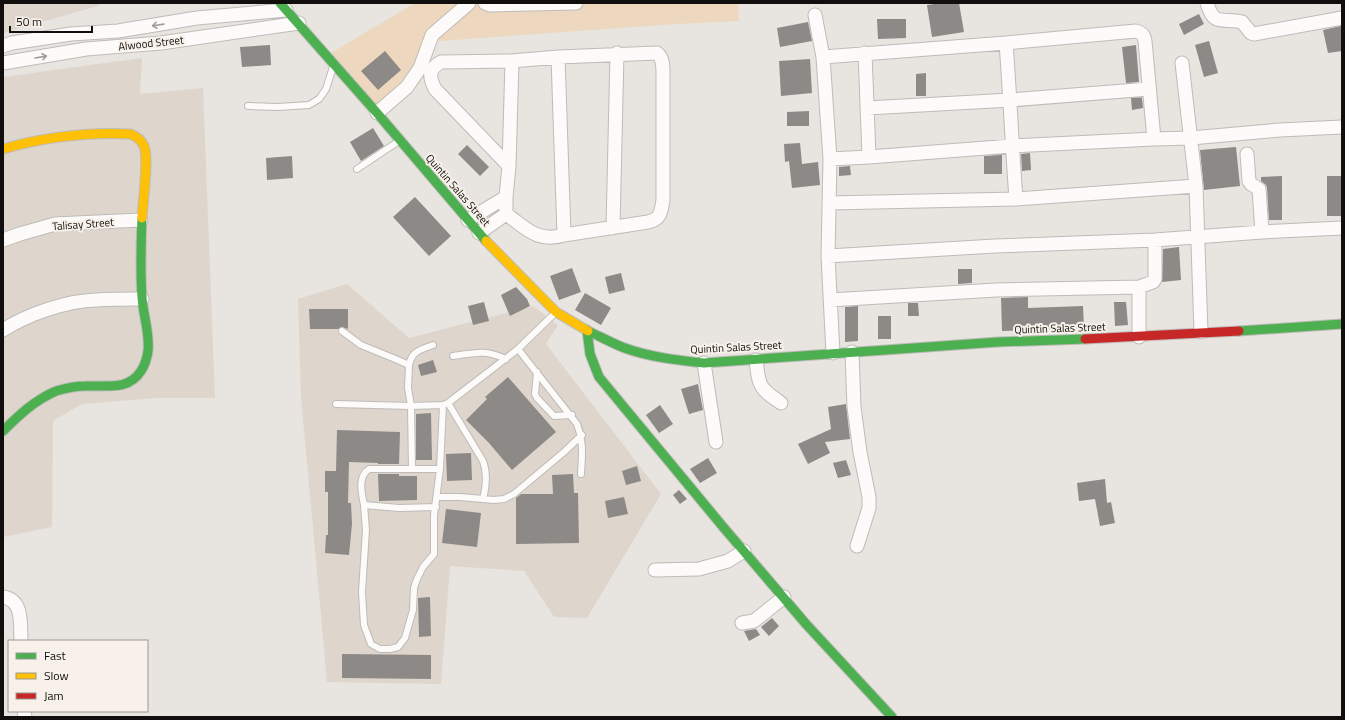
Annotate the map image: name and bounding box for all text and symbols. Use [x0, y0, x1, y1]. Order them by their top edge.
scale bar [10, 8, 92, 34]
text: 50 m [16, 12, 42, 31]
one-way arrow [152, 21, 165, 29]
street label: Alwood Street [118, 32, 185, 54]
one-way arrow [35, 52, 48, 60]
street label: Quintin Salas Street [422, 150, 494, 230]
street label: Talisay Street [52, 214, 115, 234]
street label: Quintin Salas Street [1014, 318, 1106, 338]
street label: Quintin Salas Street [690, 337, 782, 357]
legend [8, 640, 148, 712]
text: Fast [44, 646, 67, 665]
text: Slow [44, 666, 69, 685]
text: Jam [44, 686, 64, 705]

